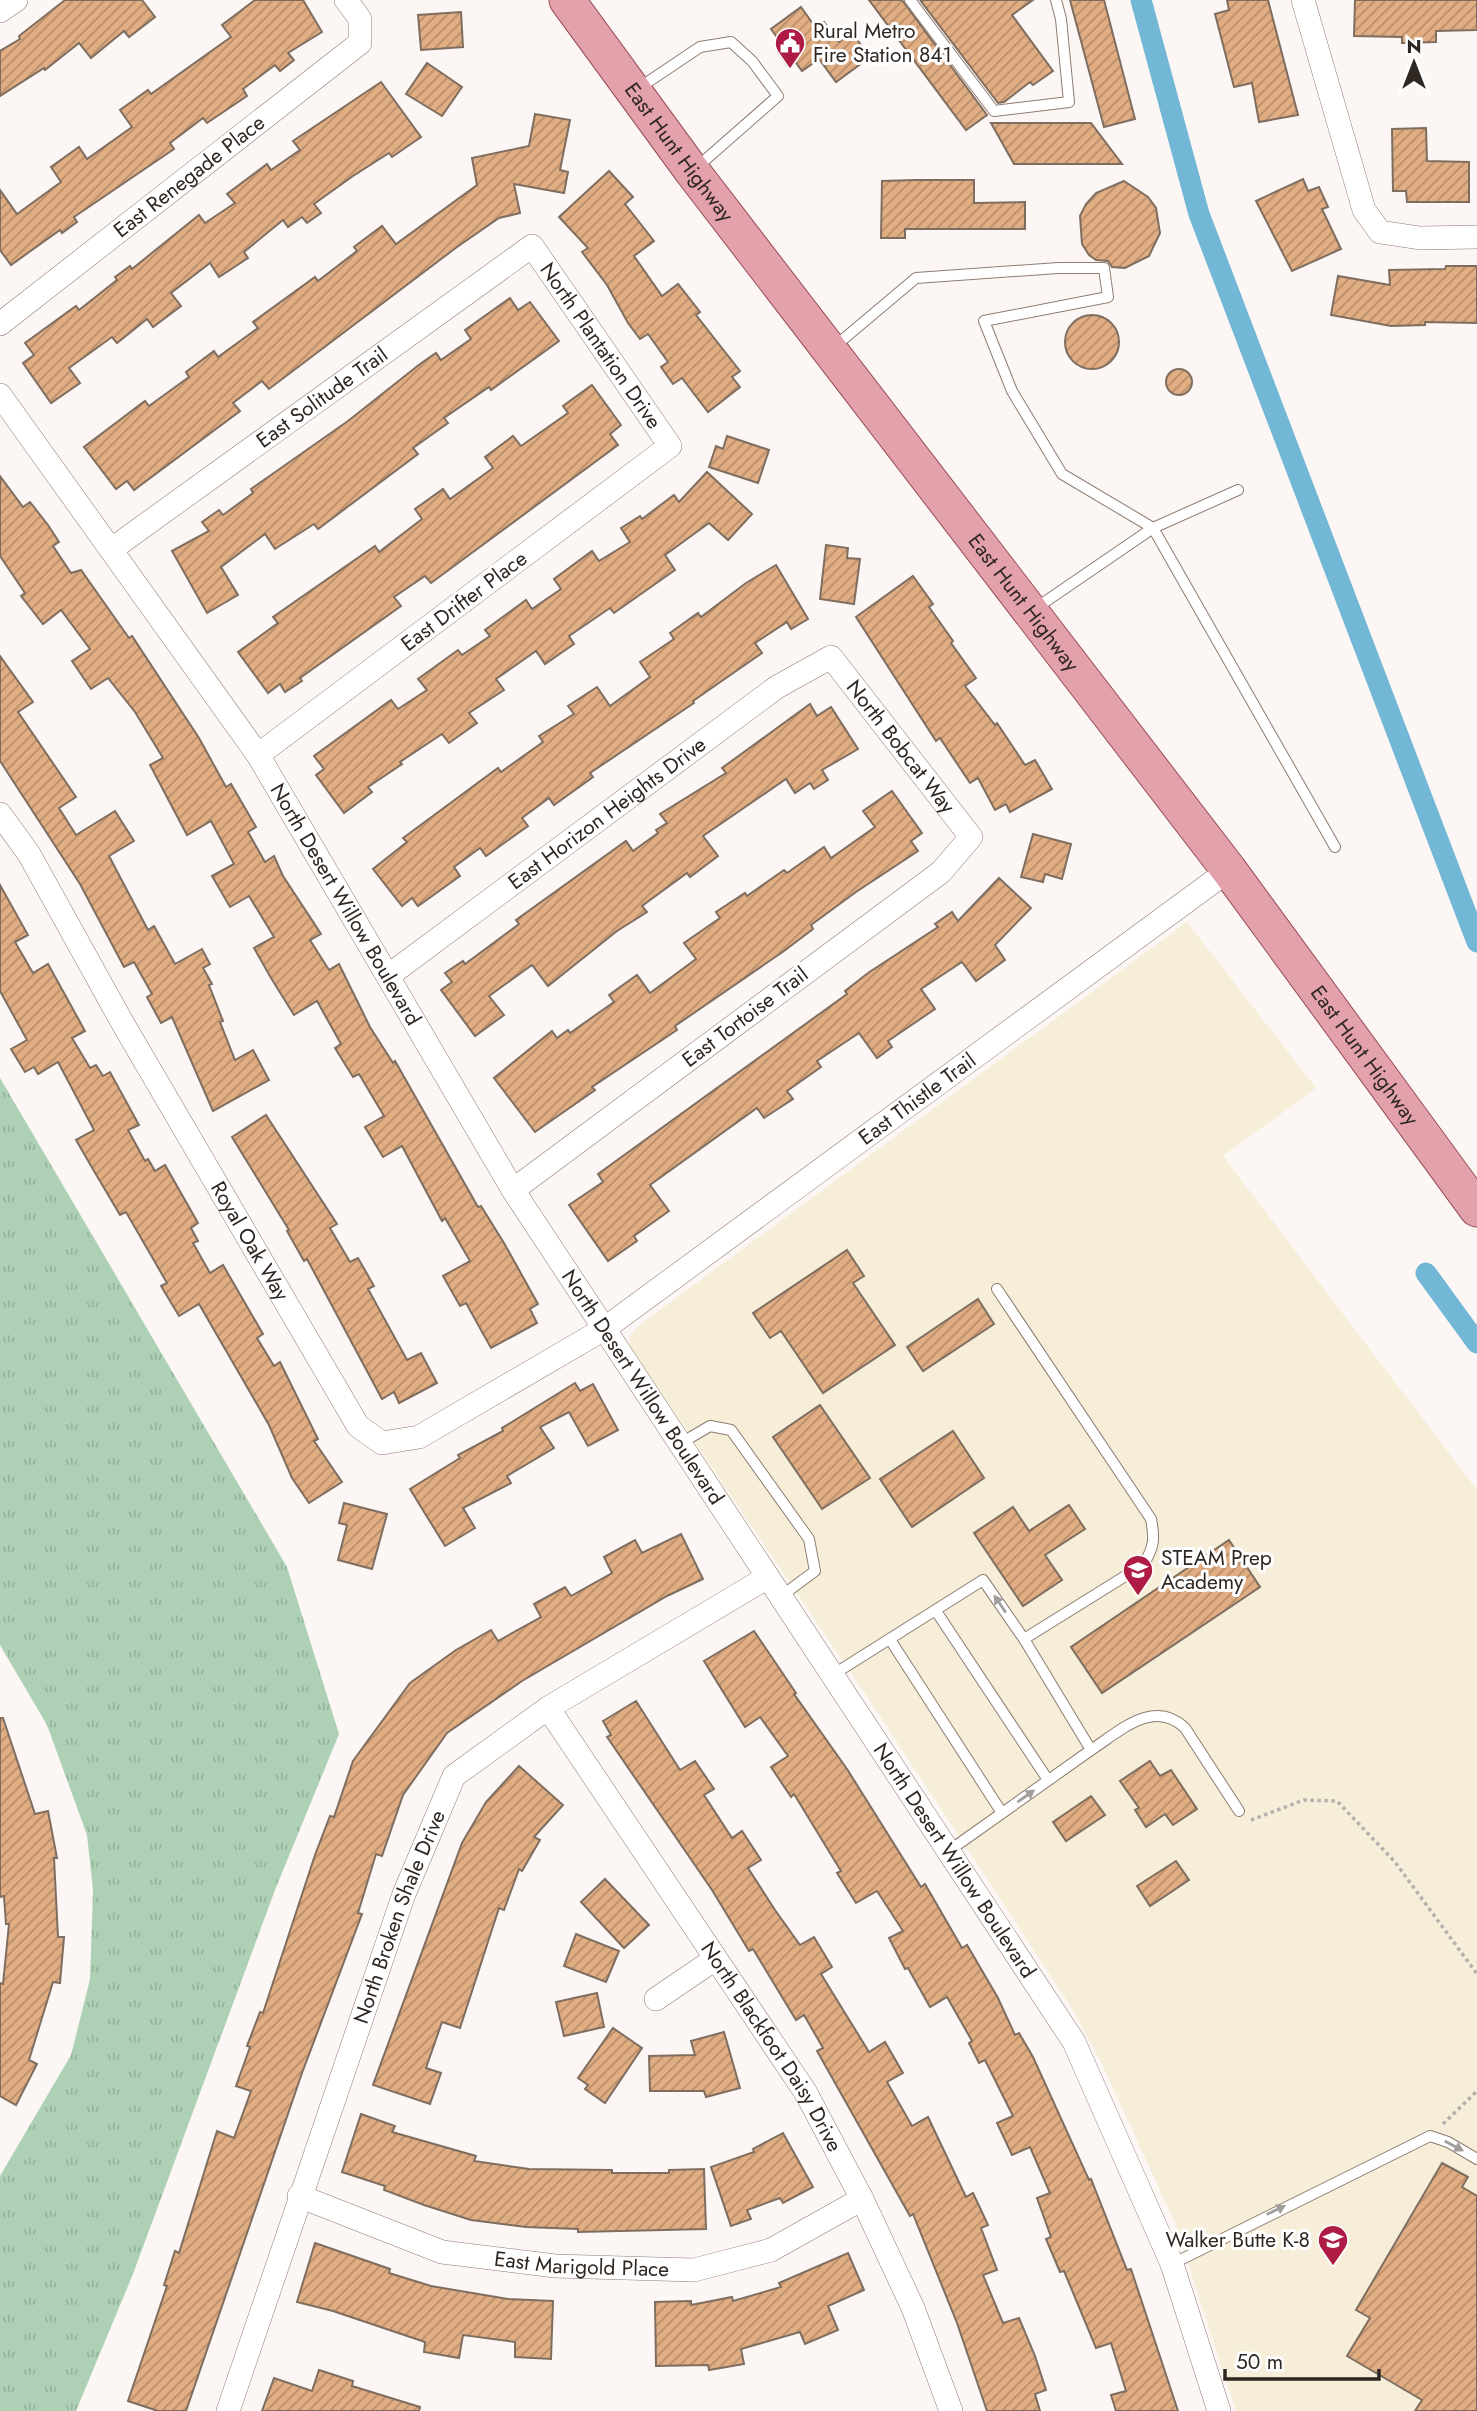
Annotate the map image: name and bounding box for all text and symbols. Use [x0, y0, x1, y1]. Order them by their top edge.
place label: Rural Metro Fire Station 841 [813, 16, 952, 70]
public building icon: Rural Metro Fire Station 841 [773, 26, 807, 70]
north arrow [1379, 28, 1449, 98]
text: N [1406, 33, 1422, 60]
street label: East Hunt Highway [617, 76, 741, 229]
street label: East Renegade Place [107, 108, 271, 245]
street label: North Plantation Drive [533, 256, 669, 435]
street label: East Solitude Trail [250, 340, 394, 455]
street label: East Hunt Highway [961, 527, 1087, 678]
street label: East Drifter Place [395, 543, 533, 658]
street label: North Bobcat Way [839, 674, 963, 820]
street label: East Horizon Heights Drive [502, 730, 712, 897]
street label: North Desert Willow Boulevard [263, 778, 428, 1031]
street label: East Tortoise Trail [676, 960, 814, 1074]
street label: East Hunt Highway [1303, 979, 1426, 1132]
street label: East Thistle Trail [852, 1046, 982, 1152]
street label: Royal Oak Way [203, 1176, 297, 1307]
street label: North Desert Willow Boulevard [554, 1263, 731, 1511]
place label: STEAM Prep Academy [1161, 1543, 1272, 1597]
school or university icon: STEAM Prep Academy [1121, 1553, 1155, 1597]
one-way arrow [994, 1594, 1007, 1613]
street label: North Desert Willow Boulevard [866, 1737, 1043, 1984]
one-way arrow [1017, 1789, 1035, 1803]
street label: North Broken Shale Drive [346, 1805, 453, 2028]
street label: North Blackfoot Daisy Drive [694, 1936, 850, 2157]
one-way arrow [1444, 2140, 1464, 2152]
one-way arrow [1266, 2204, 1286, 2216]
school or university icon: Walker Butte K-8 [1316, 2223, 1350, 2267]
place label: Walker Butte K-8 [1165, 2225, 1310, 2255]
street label: East Marigold Place [493, 2244, 670, 2284]
scale bar [1225, 2338, 1379, 2382]
text: 50 m [1236, 2347, 1283, 2377]

